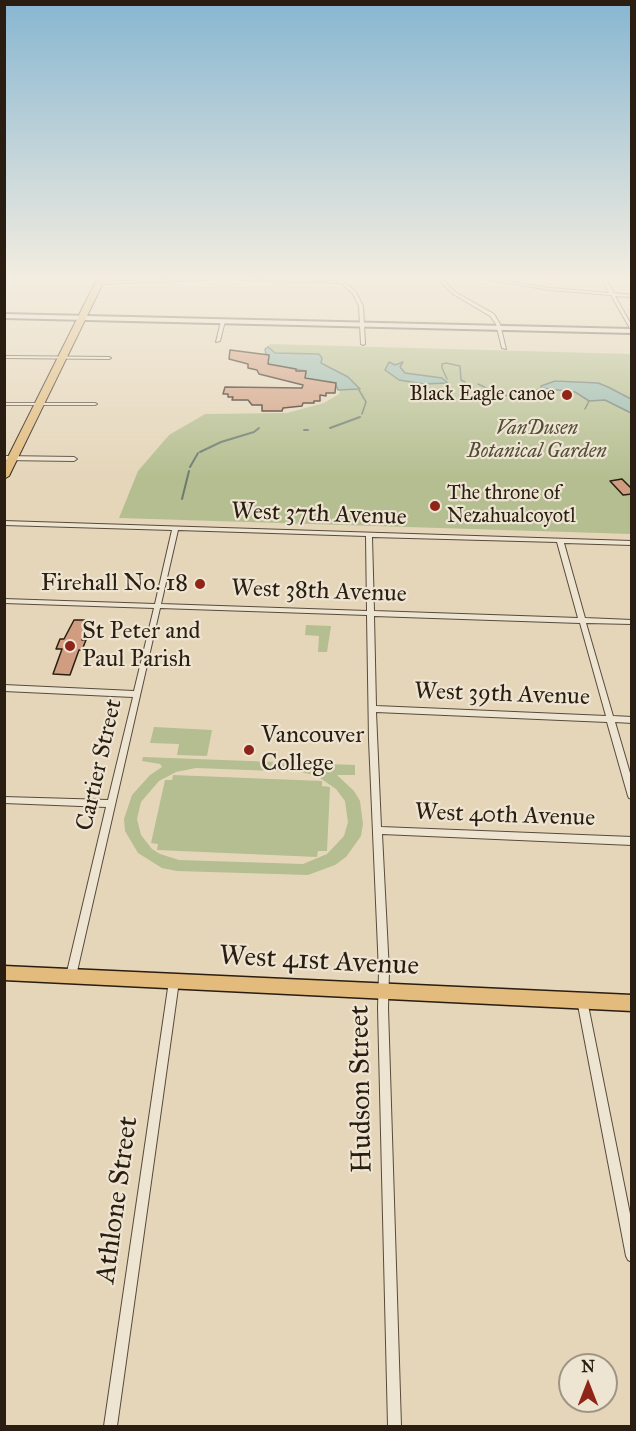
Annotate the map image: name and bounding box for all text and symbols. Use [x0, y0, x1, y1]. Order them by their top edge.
place label: Black Eagle canoe [410, 383, 555, 407]
marker: Black Eagle canoe [560, 388, 574, 402]
park label: VanDusen Botanical Garden [467, 417, 607, 464]
place label: The throne of Nezahualcoyotl [447, 482, 576, 529]
street label: West 37th Avenue [231, 498, 407, 532]
marker: The throne of Nezahualcoyotl [428, 499, 442, 513]
place label: Firehall No. 18 [41, 570, 188, 598]
street label: West 38th Avenue [231, 575, 407, 609]
marker: Firehall No. 18 [193, 577, 207, 591]
place label: St Peter and Paul Parish [82, 618, 200, 674]
marker: St Peter and Paul Parish [63, 639, 77, 653]
street label: West 39th Avenue [414, 678, 590, 712]
street label: Cartier Street [71, 696, 129, 834]
place label: Vancouver College [261, 722, 364, 778]
marker: Vancouver College [242, 743, 256, 757]
street label: West 40th Avenue [414, 798, 596, 834]
street label: West 41st Avenue [218, 940, 420, 984]
street label: Hudson Street [344, 1005, 380, 1173]
street label: Athlone Street [90, 1114, 146, 1286]
north arrow [558, 1353, 618, 1413]
text: N [581, 1357, 595, 1376]

